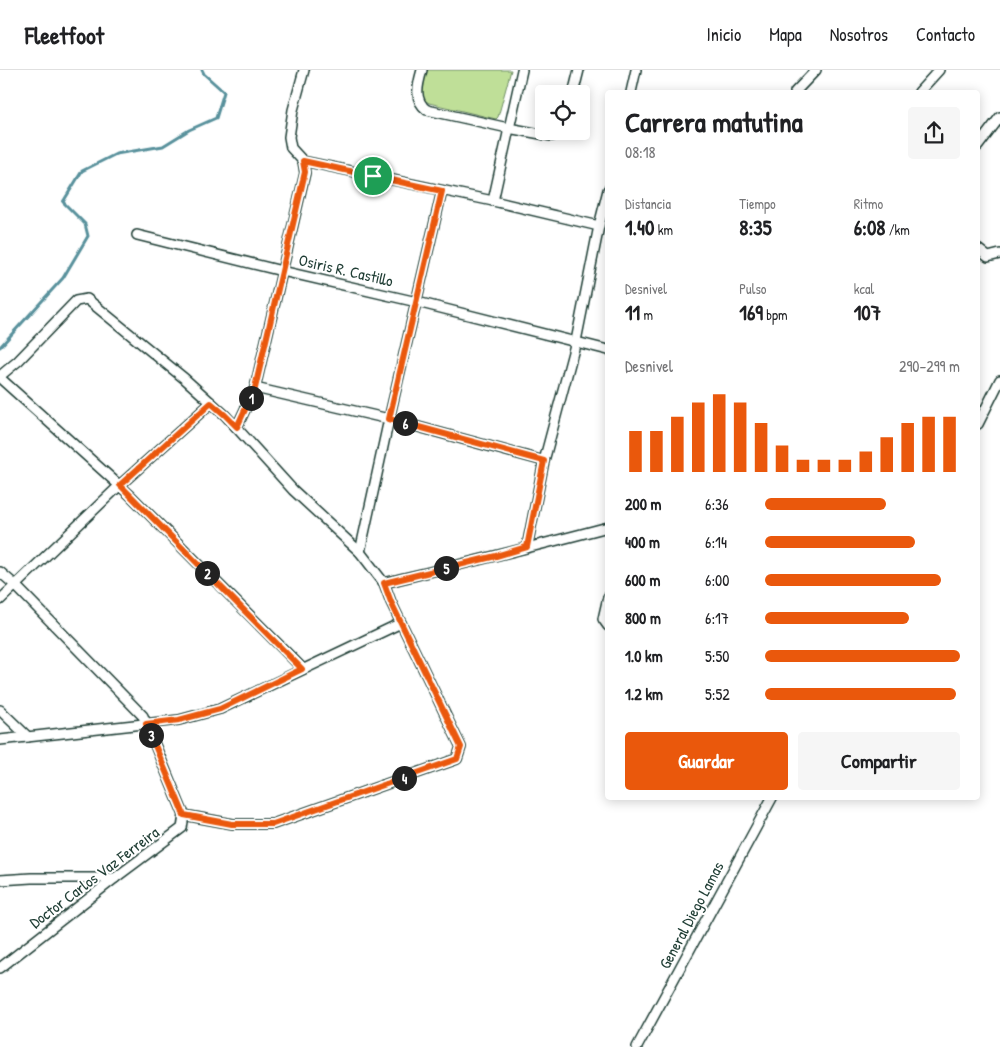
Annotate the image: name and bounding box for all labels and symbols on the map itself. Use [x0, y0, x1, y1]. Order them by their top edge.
pin [352, 155, 394, 197]
street label: Osiris R. Castillo [297, 248, 396, 292]
pin: 1 [238, 386, 264, 410]
pin: 6 [392, 410, 418, 436]
pin: 5 [434, 556, 458, 580]
pin: 2 [194, 560, 220, 586]
pin: 3 [138, 722, 164, 748]
pin: 4 [392, 766, 416, 790]
street label: Doctor Carlos Vaz Ferreira [25, 821, 163, 933]
street label: General Diego Lamas [654, 858, 728, 972]

